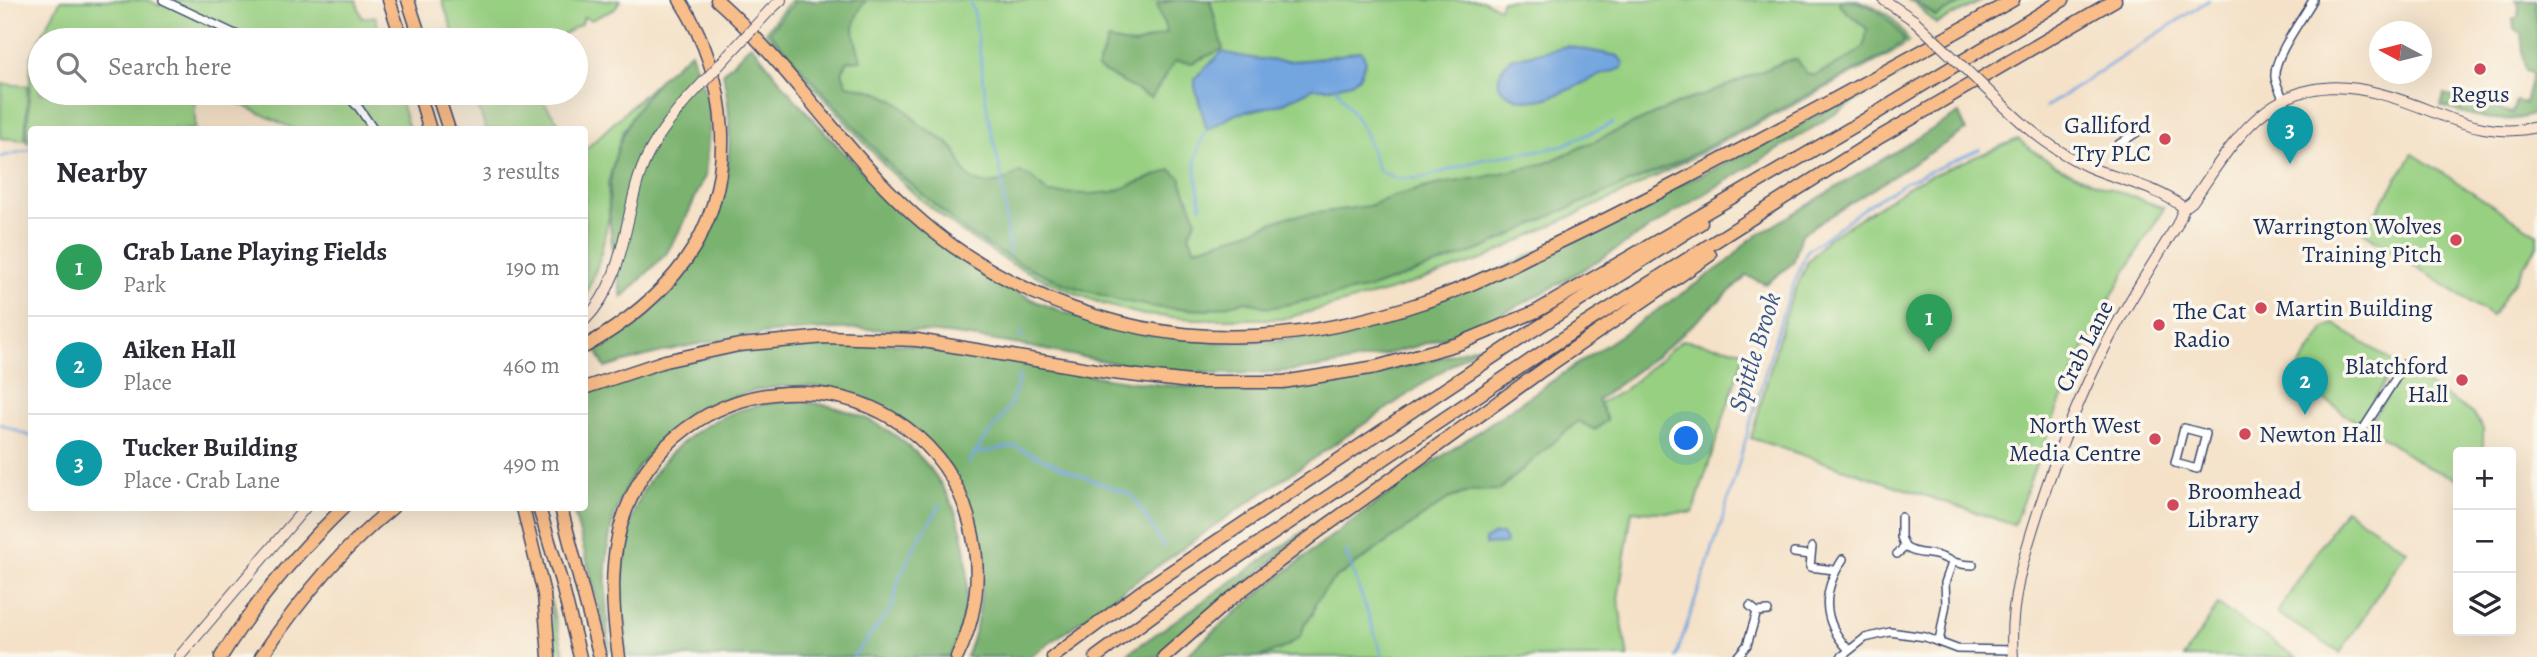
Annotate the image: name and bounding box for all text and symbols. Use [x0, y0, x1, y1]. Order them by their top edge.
north arrow [2369, 21, 2432, 84]
search box [28, 28, 588, 105]
icon: search [52, 48, 90, 86]
text: Search here [108, 49, 232, 84]
marker: Regus [2472, 61, 2488, 77]
place label: Regus [2450, 78, 2510, 110]
pin: 3 [2267, 106, 2313, 164]
place label: Galliford Try PLC [2064, 109, 2151, 169]
marker: Galliford Try PLC [2157, 131, 2173, 147]
text: Nearby [56, 152, 147, 192]
text: 3 results [483, 156, 560, 187]
place label: Warrington Wolves Training Pitch [2252, 210, 2442, 270]
marker: Warrington Wolves Training Pitch [2448, 232, 2464, 248]
text: Crab Lane Playing Fields [123, 234, 387, 269]
text: 1 [75, 252, 83, 283]
text: 190 m [506, 252, 560, 283]
text: Park [123, 269, 166, 300]
water label: Spittle Brook [1720, 288, 1789, 416]
place label: Martin Building [2275, 292, 2433, 324]
pin: 1 [1906, 294, 1952, 352]
street label: Crab Lane [2047, 295, 2121, 397]
place label: The Cat Radio [2173, 295, 2246, 355]
marker: Martin Building [2253, 300, 2269, 316]
marker: The Cat Radio [2151, 317, 2167, 333]
text: Aiken Hall [123, 332, 236, 367]
text: 2 [73, 350, 85, 381]
text: 460 m [503, 350, 560, 381]
place label: Blatchford Hall [2344, 350, 2448, 410]
pin: 2 [2282, 357, 2328, 415]
text: Place [123, 367, 172, 398]
marker: Blatchford Hall [2454, 372, 2470, 388]
place label: North West Media Centre [2009, 409, 2141, 469]
place label: Newton Hall [2259, 418, 2382, 450]
your location [1669, 421, 1703, 455]
marker: Newton Hall [2237, 426, 2253, 442]
text: Tucker Building [123, 430, 297, 465]
marker: North West Media Centre [2147, 431, 2163, 447]
map controls [2453, 447, 2516, 636]
button: + [2453, 447, 2516, 510]
text: 3 [74, 448, 84, 479]
text: 490 m [503, 448, 560, 479]
text: Place · Crab Lane [123, 465, 280, 496]
place label: Broomhead Library [2187, 475, 2302, 535]
marker: Broomhead Library [2165, 497, 2181, 513]
button: − [2453, 510, 2516, 573]
button: layers [2453, 573, 2516, 636]

